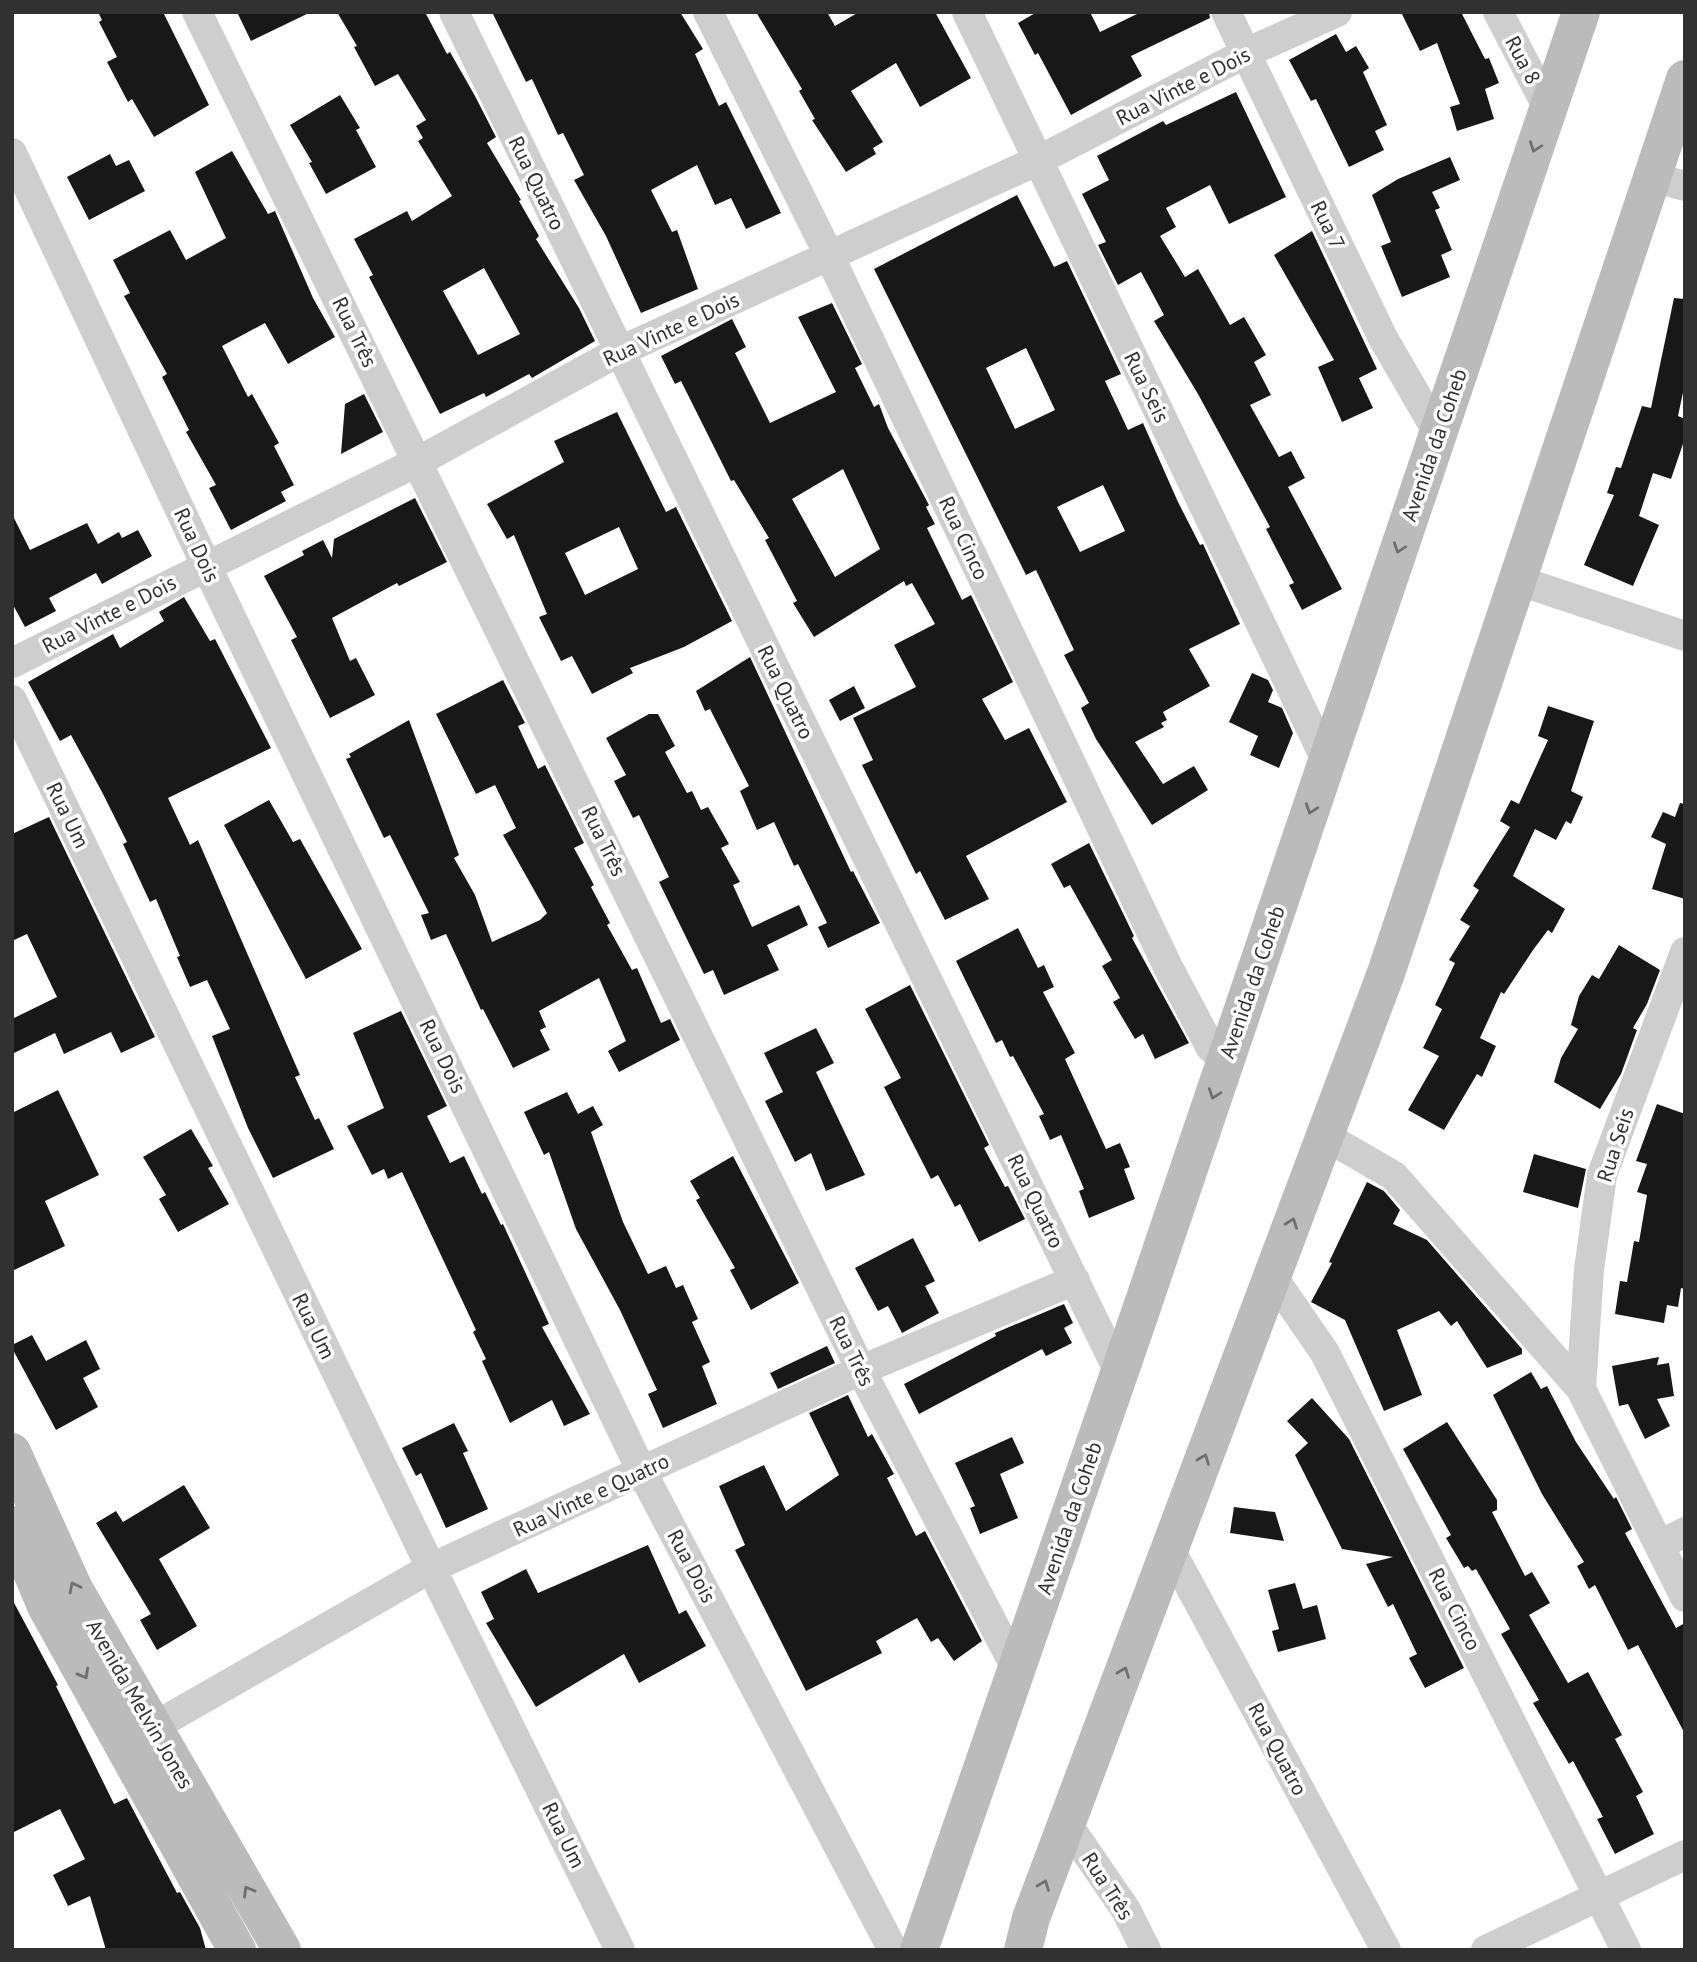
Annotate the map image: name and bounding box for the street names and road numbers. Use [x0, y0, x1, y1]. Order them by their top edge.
street label: Rua 8 [1499, 31, 1547, 89]
street label: Rua Vinte e Dois [1111, 41, 1255, 131]
street label: Rua Quatro [503, 132, 571, 234]
street label: Rua 7 [1305, 196, 1351, 254]
street label: Rua Vinte e Dois [599, 286, 743, 372]
street label: Rua Três [326, 292, 384, 372]
street label: Rua Seis [1118, 347, 1176, 427]
street label: Avenida da Coheb [1395, 365, 1473, 525]
street label: Rua Cinco [933, 492, 995, 584]
street label: Rua Dois [168, 503, 226, 587]
street label: Rua Vinte e Dois [37, 569, 181, 659]
street label: Rua Quatro [752, 641, 820, 743]
street label: Rua Um [40, 777, 96, 853]
street label: Rua Três [575, 801, 633, 881]
street label: Avenida da Coheb [1213, 902, 1291, 1062]
street label: Rua Dois [414, 1015, 472, 1097]
street label: Rua Seis [1590, 1105, 1640, 1185]
street label: Rua Quatro [1002, 1150, 1070, 1252]
street label: Rua Um [286, 1288, 342, 1364]
street label: Rua Três [823, 1311, 881, 1391]
street label: Avenida da Coheb [1030, 1438, 1108, 1598]
street label: Rua Vinte e Quatro [509, 1447, 673, 1543]
street label: Rua Dois [662, 1525, 722, 1607]
street label: Rua Cinco [1423, 1563, 1487, 1655]
street label: Avenida Melvin Jones [81, 1614, 199, 1794]
street label: Rua Quatro [1242, 1698, 1314, 1800]
street label: Rua Um [536, 1797, 592, 1873]
street label: Rua Três [1076, 1847, 1140, 1925]

